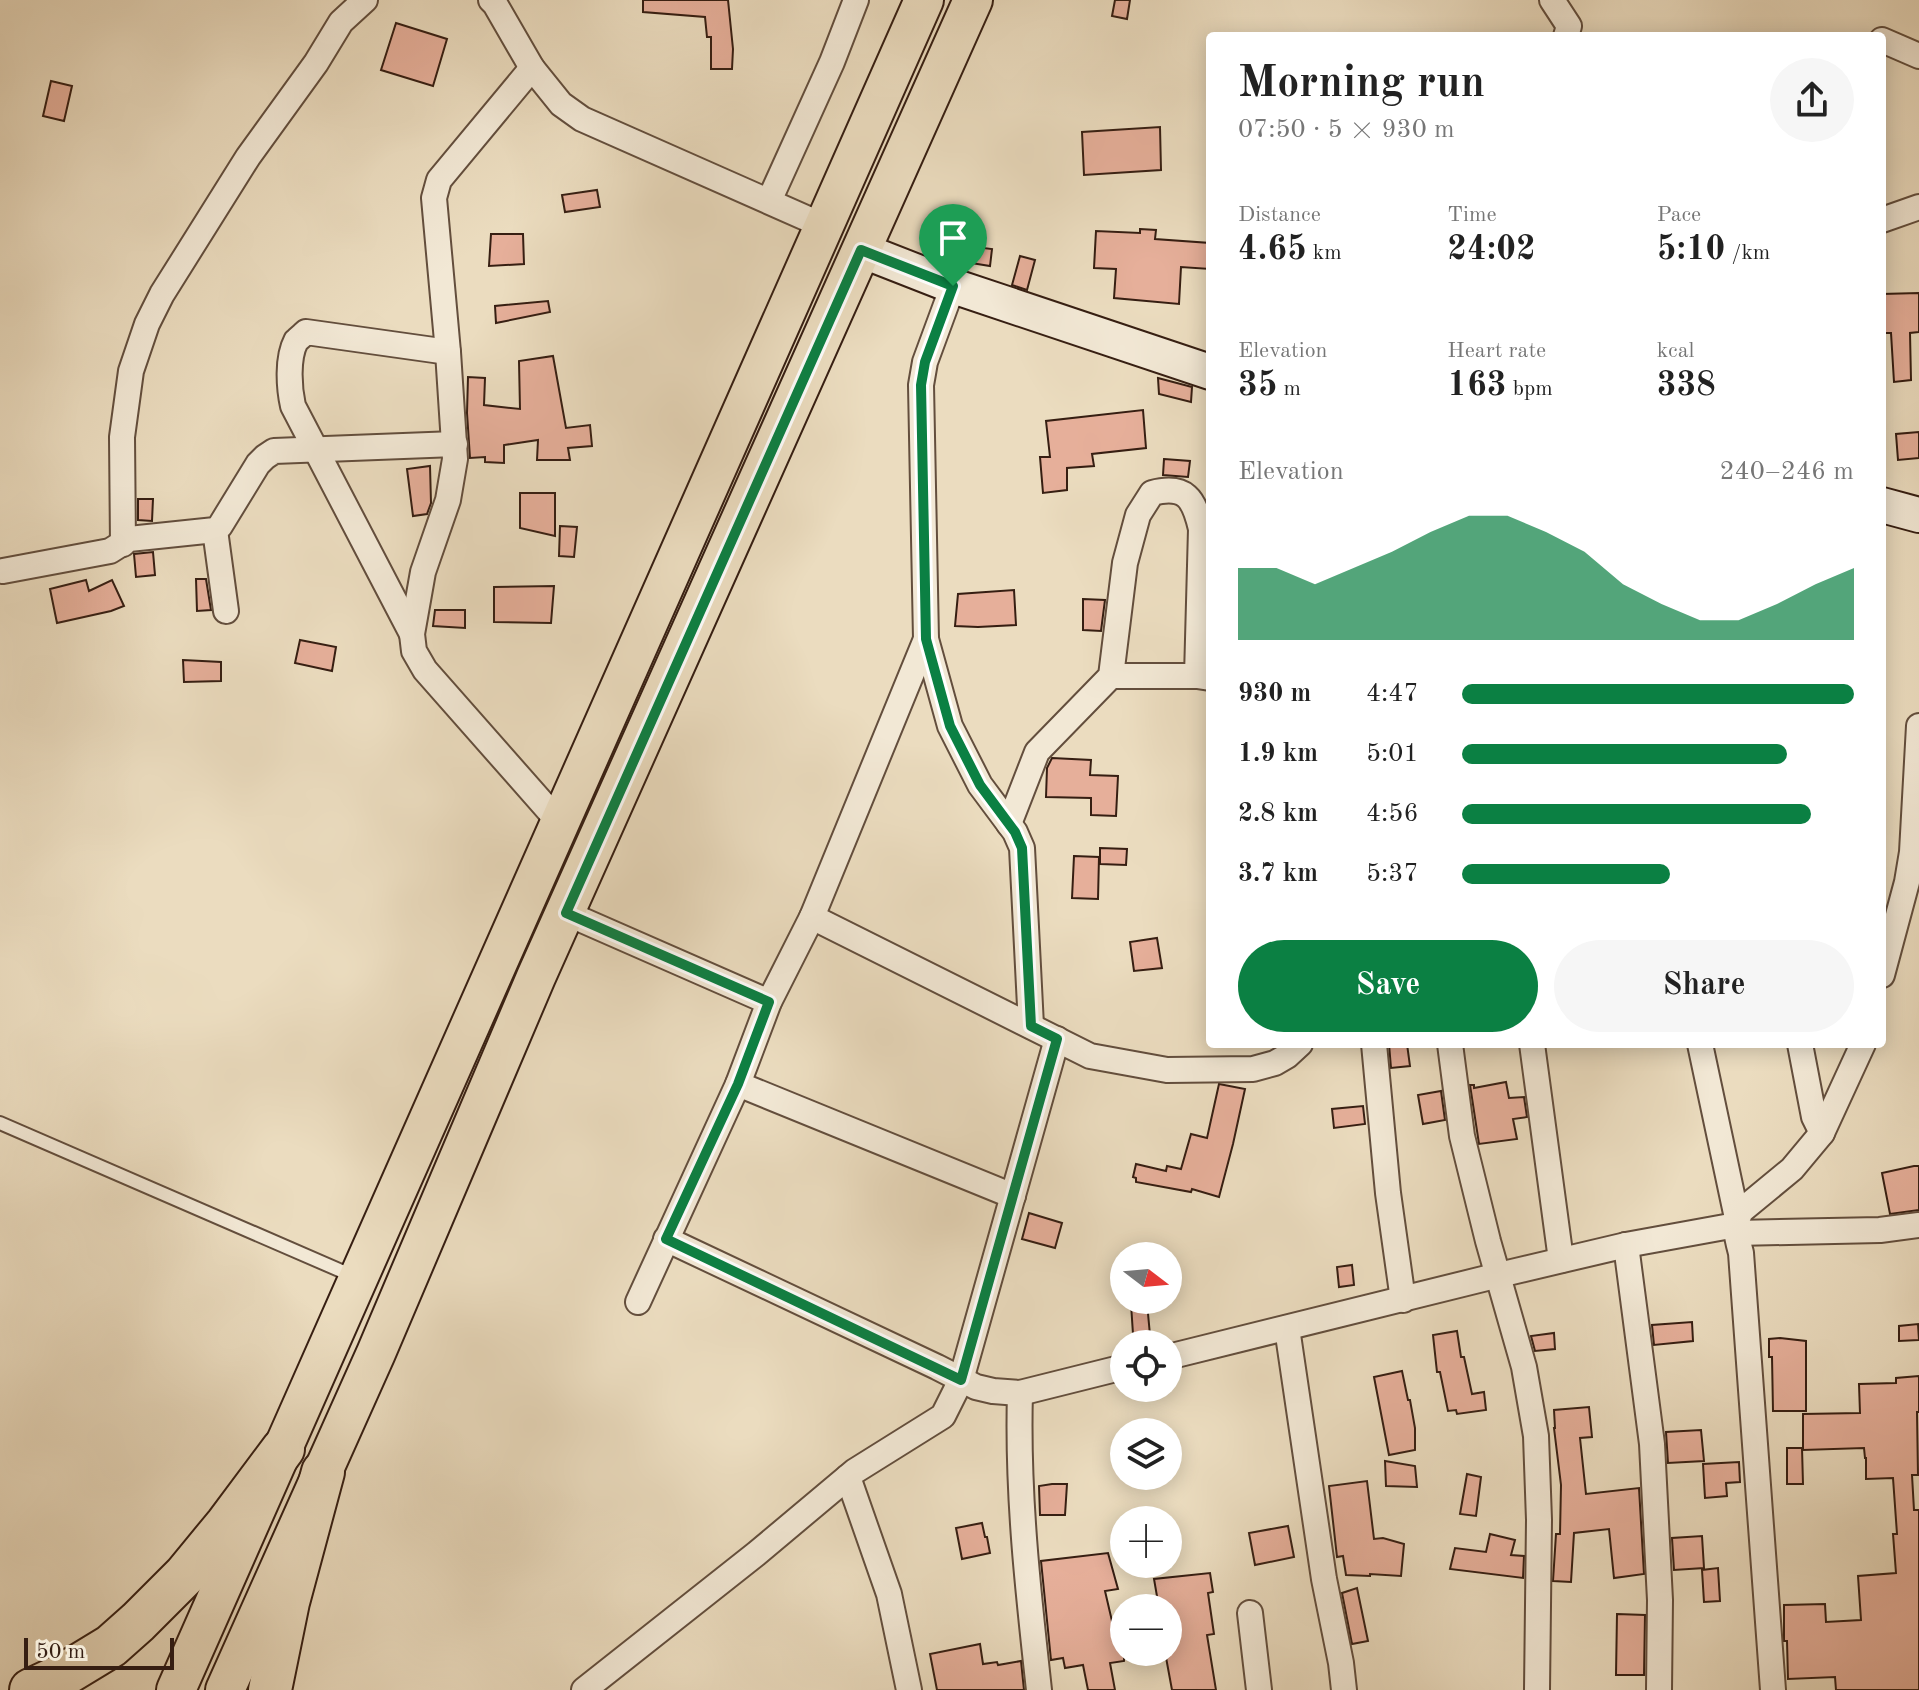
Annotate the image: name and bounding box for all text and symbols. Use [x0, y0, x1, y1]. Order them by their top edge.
button: share [1770, 58, 1854, 142]
text: Morning run [1238, 62, 1485, 106]
text: 07:50 · 5 × 930 m [1238, 117, 1455, 143]
pin [919, 204, 987, 286]
text: Distance [1238, 204, 1321, 226]
text: Time [1447, 204, 1497, 226]
text: Pace [1657, 204, 1701, 226]
icon: arrive [931, 216, 975, 260]
text: 4.65 [1238, 233, 1307, 267]
text: 24:02 [1447, 233, 1536, 267]
text: 5:10 [1657, 233, 1725, 267]
text: km [1307, 242, 1342, 264]
text: /km [1725, 242, 1770, 264]
text: Elevation [1238, 340, 1328, 362]
text: Heart rate [1447, 340, 1546, 362]
text: kcal [1657, 340, 1695, 362]
text: 35 [1238, 369, 1277, 403]
text: 163 [1447, 369, 1507, 403]
text: 338 [1657, 369, 1716, 403]
text: m [1277, 378, 1301, 400]
text: bpm [1507, 378, 1553, 400]
text: Elevation [1238, 459, 1344, 485]
text: 240–246 m [1719, 459, 1854, 485]
text: 930 m [1238, 681, 1311, 707]
text: 4:47 [1366, 681, 1419, 707]
text: 1.9 km [1238, 741, 1318, 767]
text: 5:01 [1366, 741, 1419, 767]
text: 2.8 km [1238, 801, 1318, 827]
text: 4:56 [1366, 801, 1419, 827]
text: 3.7 km [1238, 861, 1318, 887]
text: 5:37 [1366, 861, 1419, 887]
button: Save [1238, 940, 1538, 1032]
button: Share [1554, 940, 1854, 1032]
north arrow [1110, 1242, 1182, 1314]
map controls [1110, 1242, 1182, 1666]
button: locate [1110, 1330, 1182, 1402]
button: layers [1110, 1418, 1182, 1490]
button: + [1110, 1506, 1182, 1578]
button: − [1110, 1594, 1182, 1666]
scale bar [24, 1634, 174, 1670]
text: 50 m [36, 1641, 85, 1663]

